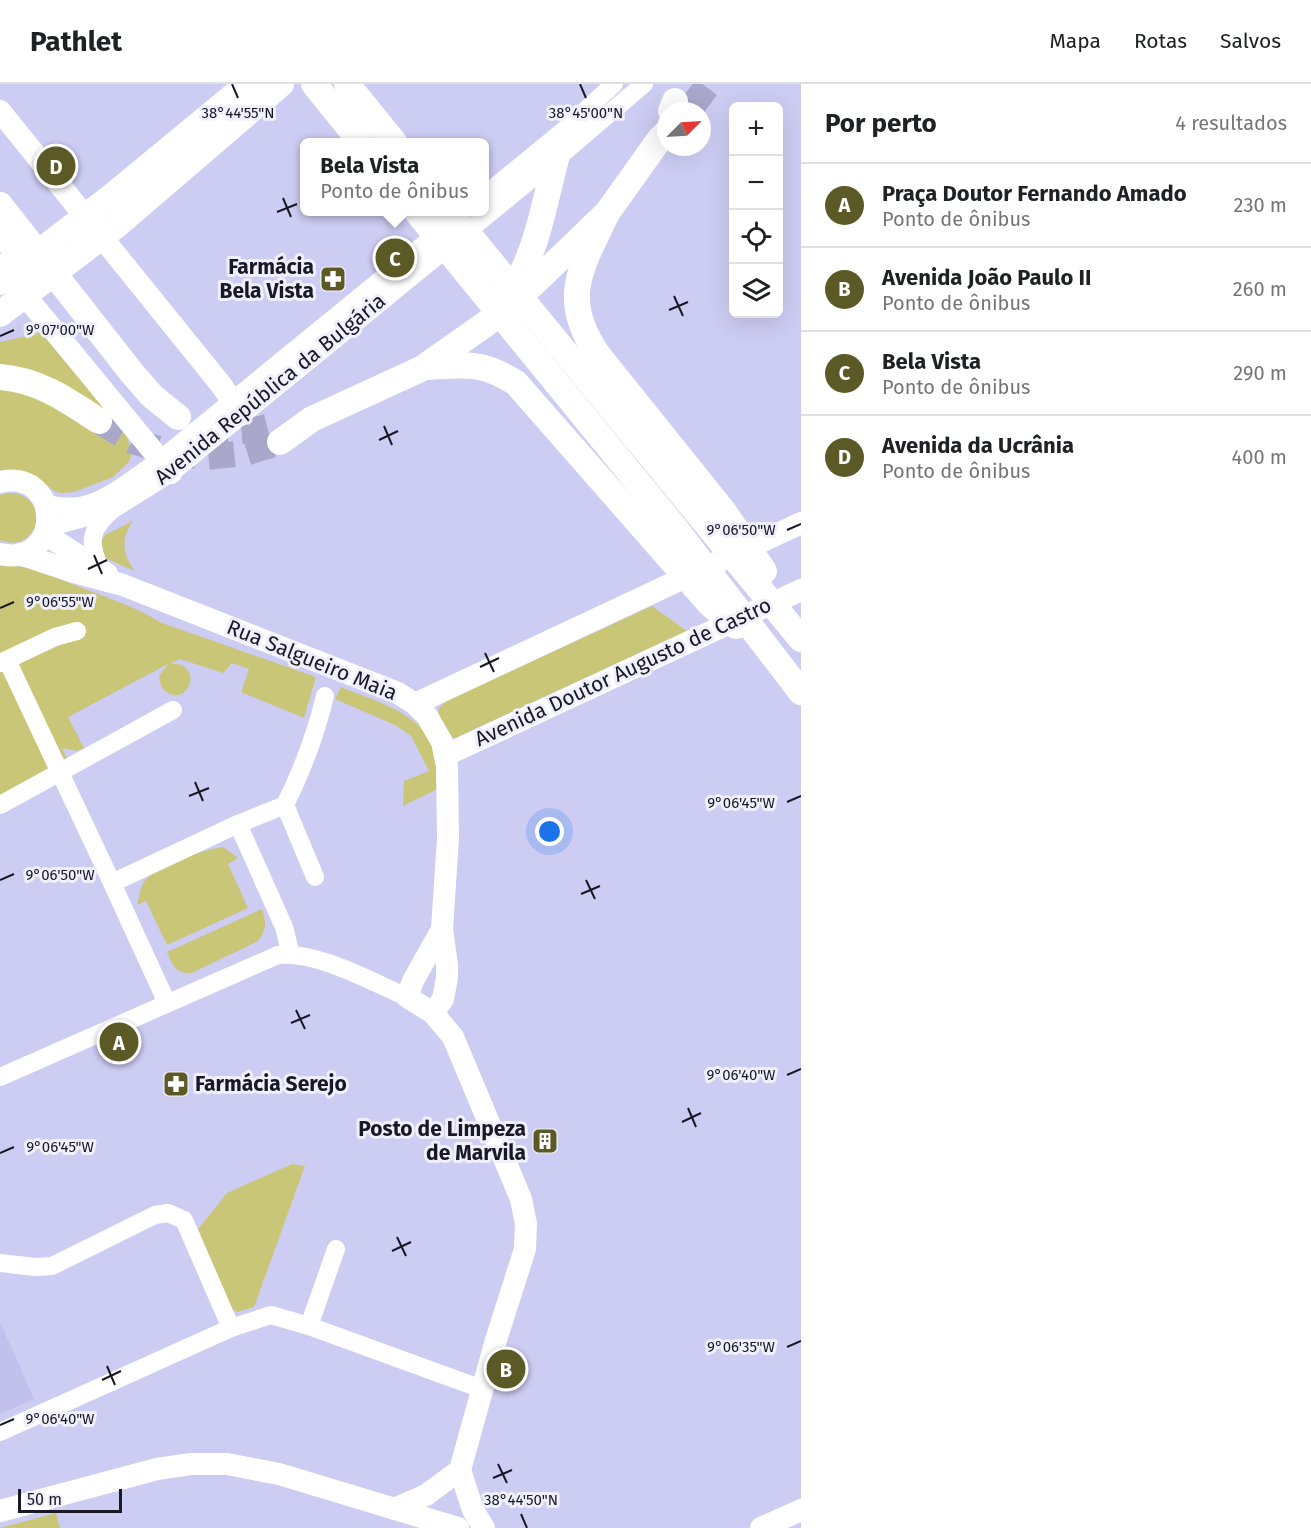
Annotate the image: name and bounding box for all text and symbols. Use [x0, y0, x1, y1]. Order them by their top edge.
text: Pathlet [30, 25, 122, 58]
text: Mapa [1050, 28, 1101, 54]
text: Rotas [1134, 28, 1187, 54]
text: Salvos [1220, 28, 1281, 54]
north arrow [657, 102, 711, 156]
map controls [729, 102, 783, 318]
button: + [729, 102, 783, 156]
text: 38°44'55"N [202, 104, 274, 122]
text: 38°45'00"N [549, 104, 623, 122]
text: Por perto [825, 108, 937, 139]
text: 4 resultados [1175, 111, 1287, 135]
popup [300, 138, 489, 216]
pin: D [36, 144, 76, 188]
text: Bela Vista [320, 152, 419, 179]
button: − [729, 156, 783, 210]
text: Ponto de ônibus [320, 179, 469, 203]
text: Praça Doutor Fernando Amado [882, 180, 1186, 207]
text: A [839, 193, 850, 217]
text: 230 m [1234, 193, 1287, 217]
text: Ponto de ônibus [882, 207, 1030, 231]
button: locate [729, 210, 783, 264]
pin: C [376, 236, 414, 280]
place label: Farmácia Bela Vista [219, 254, 314, 304]
pharmacy icon: Farmácia Bela Vista [318, 264, 348, 294]
button: layers [729, 264, 783, 318]
text: Avenida João Paulo II [882, 264, 1091, 291]
text: B [838, 277, 851, 301]
text: 260 m [1233, 277, 1287, 301]
street label: Avenida República da Bulgária [149, 288, 391, 490]
text: Ponto de ônibus [882, 291, 1030, 315]
text: 9°07'00"W [26, 321, 95, 339]
text: Bela Vista [882, 348, 981, 375]
text: C [839, 361, 850, 385]
text: 290 m [1233, 361, 1287, 385]
text: Ponto de ônibus [882, 375, 1030, 399]
text: Avenida da Ucrânia [882, 432, 1074, 459]
text: D [838, 445, 851, 469]
text: 400 m [1232, 445, 1287, 469]
text: Ponto de ônibus [882, 459, 1030, 483]
text: 9°06'50"W [706, 521, 776, 539]
street label: Avenida Doutor Augusto de Castro [471, 592, 775, 752]
text: 9°06'55"W [26, 593, 95, 611]
street label: Rua Salgueiro Maia [223, 614, 401, 706]
text: 9°06'45"W [707, 794, 775, 812]
your location [535, 817, 564, 846]
text: 9°06'50"W [25, 866, 95, 884]
pin: A [100, 1020, 138, 1064]
text: 9°06'40"W [706, 1066, 776, 1084]
pharmacy icon: Farmácia Serejo [161, 1069, 191, 1099]
place label: Farmácia Serejo [195, 1071, 347, 1097]
place label: Posto de Limpeza de Marvila [358, 1116, 526, 1166]
building icon: Posto de Limpeza de Marvila [530, 1126, 560, 1156]
text: 9°06'45"W [26, 1138, 94, 1156]
text: 9°06'35"W [707, 1338, 776, 1356]
pin: B [486, 1346, 526, 1392]
text: 9°06'40"W [25, 1410, 95, 1428]
scale bar [18, 1486, 122, 1514]
text: 50 m [27, 1490, 62, 1509]
text: 38°44'50"N [484, 1491, 558, 1509]

